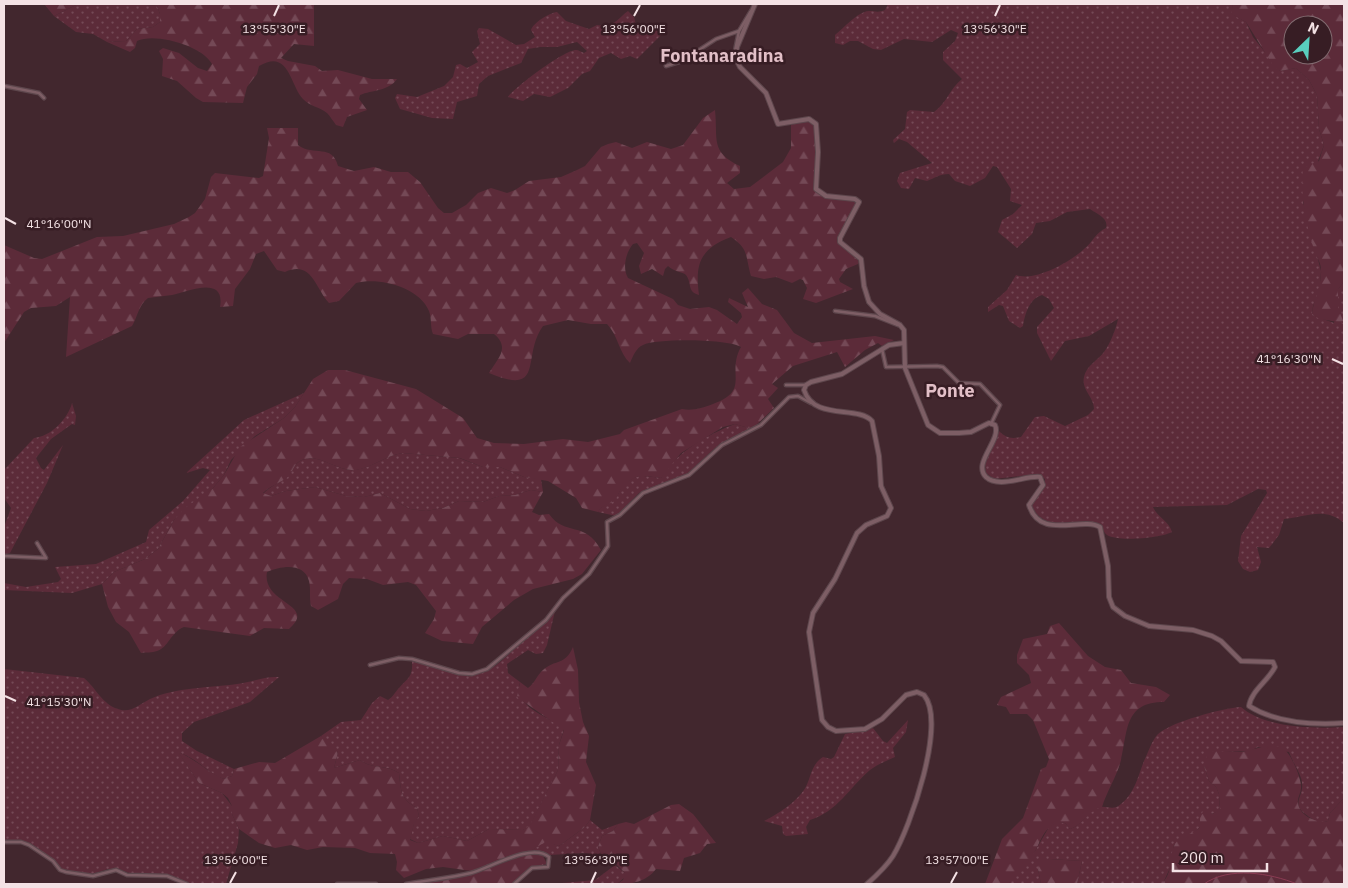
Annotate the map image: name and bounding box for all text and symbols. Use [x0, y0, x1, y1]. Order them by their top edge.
north arrow [1283, 15, 1333, 65]
text: N [1305, 18, 1322, 39]
text: 13°55'30"E [242, 21, 306, 36]
text: 13°56'00"E [602, 21, 666, 36]
text: 13°56'30"E [963, 21, 1027, 36]
district label: Fontanaradina [660, 44, 784, 67]
text: 41°16'00"N [26, 216, 92, 231]
text: 41°16'30"N [1256, 351, 1322, 366]
district label: Ponte [925, 379, 975, 402]
text: 41°15'30"N [26, 694, 92, 709]
scale bar [1173, 840, 1267, 872]
text: 200 m [1180, 848, 1224, 867]
text: 13°56'00"E [204, 852, 268, 867]
text: 13°56'30"E [564, 852, 628, 867]
text: 13°57'00"E [925, 852, 989, 867]

